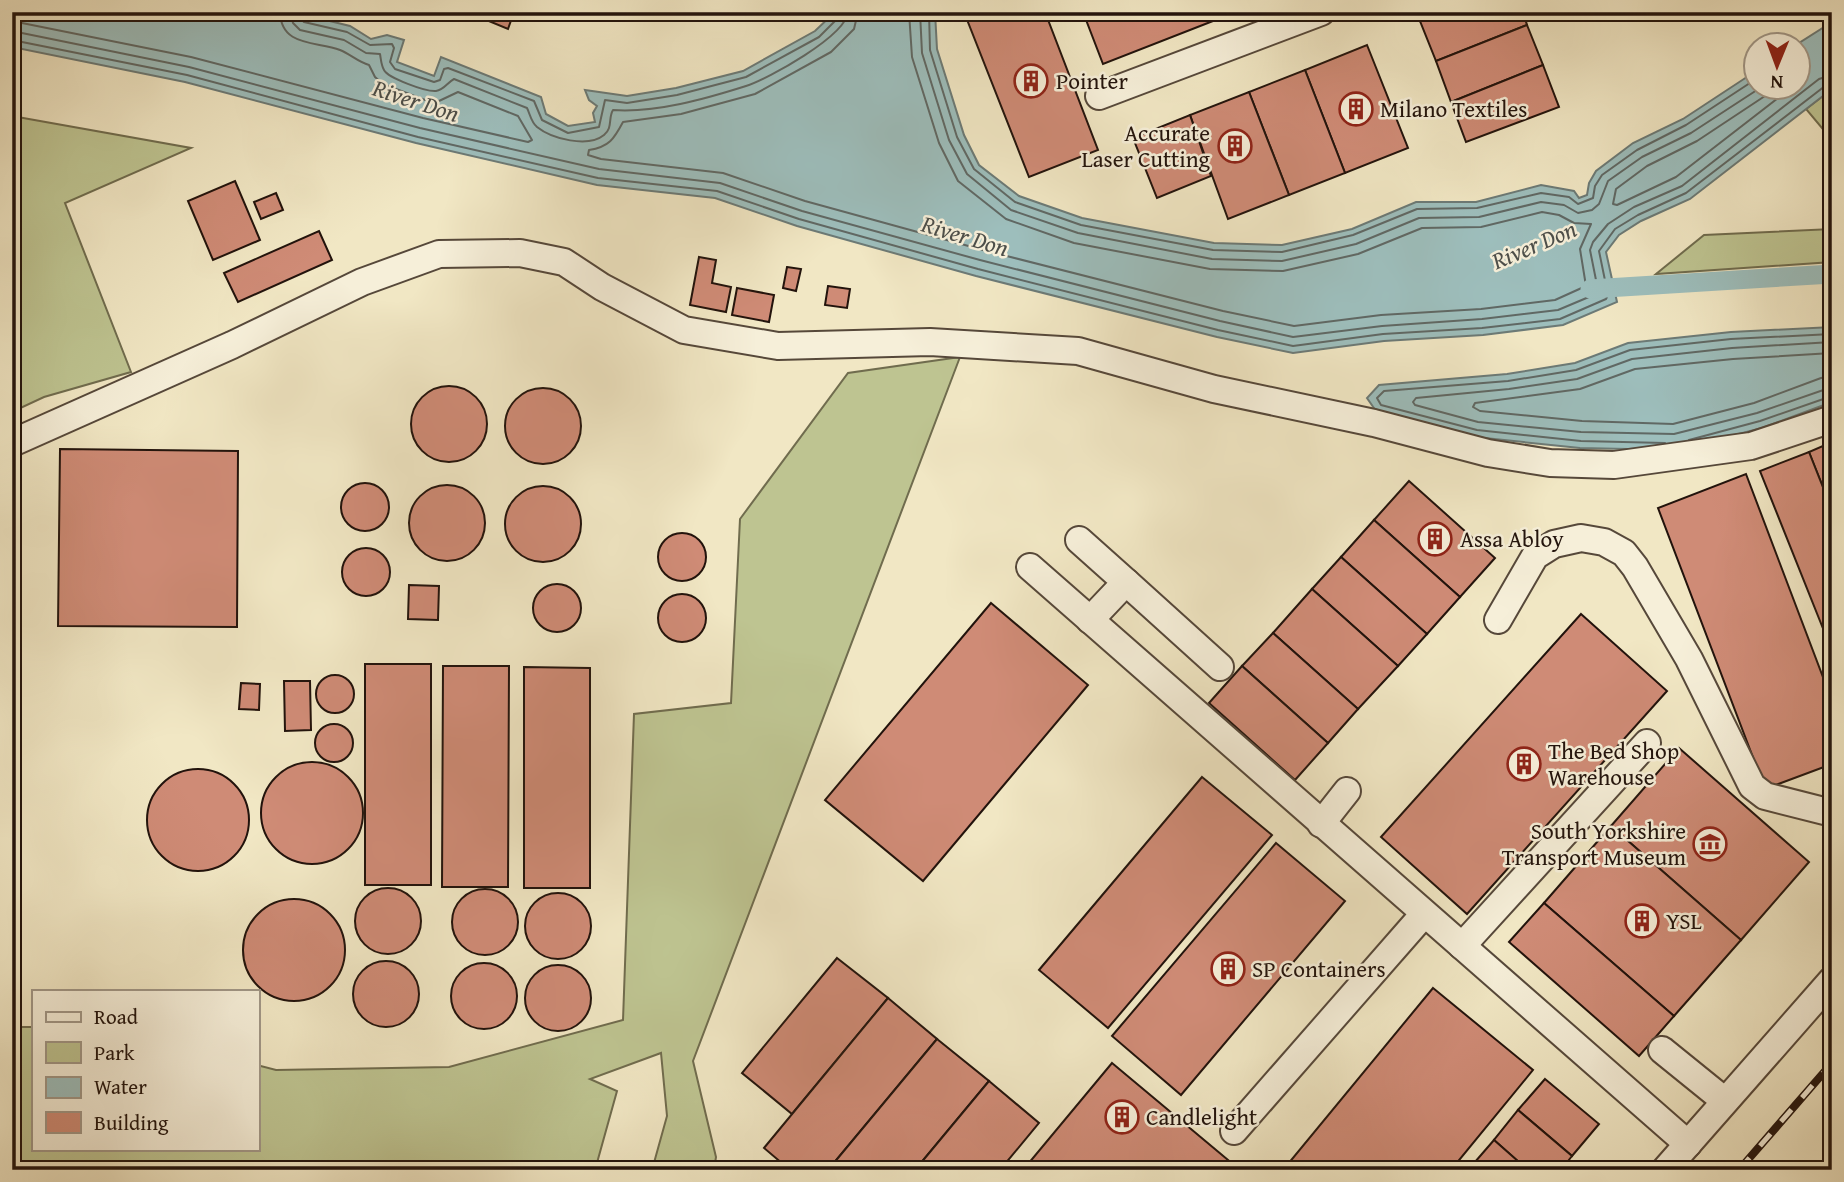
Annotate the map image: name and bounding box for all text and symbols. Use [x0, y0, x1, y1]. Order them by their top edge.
north arrow [1742, 32, 1812, 102]
building icon: Pointer [1012, 62, 1050, 100]
place label: Pointer [1056, 64, 1128, 97]
text: N [1770, 69, 1783, 97]
water label: River Don [367, 70, 464, 131]
building icon: Milano Textiles [1337, 90, 1375, 128]
place label: Milano Textiles [1380, 92, 1527, 125]
place label: Accurate Laser Cutting [1081, 116, 1211, 175]
building icon: Accurate Laser Cutting [1216, 127, 1254, 165]
water label: River Don [916, 205, 1013, 265]
water label: River Don [1485, 211, 1582, 278]
building icon: Assa Abloy [1416, 520, 1454, 558]
place label: Assa Abloy [1460, 522, 1564, 555]
place label: The Bed Shop Warehouse [1548, 734, 1679, 793]
building icon: The Bed Shop Warehouse [1505, 745, 1543, 783]
place label: South Yorkshire Transport Museum [1502, 814, 1686, 873]
museum icon: South Yorkshire Transport Museum [1691, 825, 1729, 863]
building icon: YSL [1623, 902, 1661, 940]
place label: YSL [1666, 904, 1702, 937]
building icon: SP Containers [1209, 950, 1247, 988]
place label: SP Containers [1252, 952, 1386, 985]
legend [32, 990, 259, 1150]
text: Road [94, 1001, 139, 1032]
text: Park [94, 1037, 135, 1068]
text: Water [94, 1071, 147, 1102]
building icon: Candlelight [1103, 1098, 1141, 1136]
place label: Candlelight [1146, 1100, 1257, 1133]
text: Building [94, 1107, 169, 1138]

